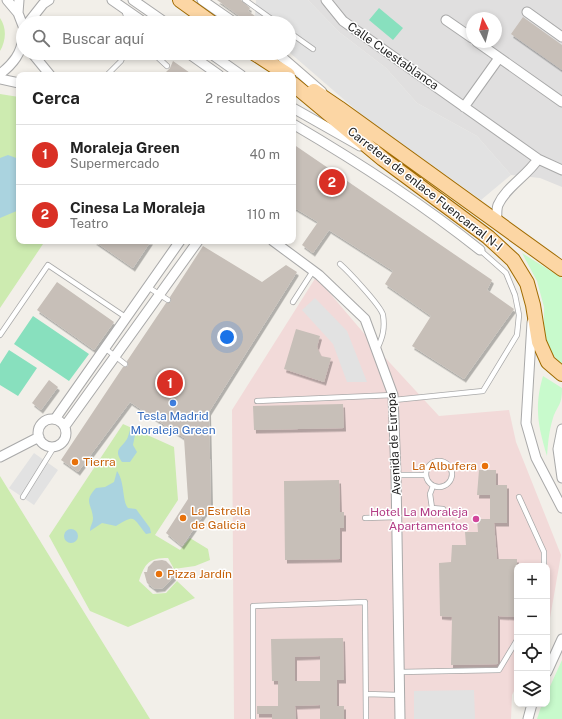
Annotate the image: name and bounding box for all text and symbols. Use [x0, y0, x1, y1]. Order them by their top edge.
north arrow [466, 12, 502, 48]
search box [16, 16, 296, 60]
street label: Calle Cuestablanca [345, 19, 441, 93]
icon: search [30, 27, 52, 49]
text: Buscar aquí [62, 30, 144, 47]
text: Cerca [32, 88, 80, 108]
text: 2 resultados [205, 91, 280, 106]
street label: Carretera de enlace Fuencarral N-I [345, 124, 505, 254]
text: Moraleja Green [70, 139, 180, 156]
text: 1 [42, 147, 48, 162]
text: 40 m [249, 147, 280, 162]
text: Supermercado [70, 156, 159, 171]
pin: 2 [319, 167, 345, 197]
text: Cinesa La Moraleja [70, 199, 205, 216]
text: 2 [41, 207, 49, 222]
text: 110 m [247, 207, 280, 222]
text: Teatro [70, 216, 108, 231]
your location [217, 327, 237, 347]
pin: 1 [157, 368, 183, 398]
street label: Avenida de Europa [384, 392, 404, 496]
marker: Tesla Madrid Moraleja Green [168, 398, 178, 408]
place label: Tesla Madrid Moraleja Green [130, 409, 216, 437]
place label: Tierra [83, 455, 116, 469]
marker: Tierra [70, 457, 80, 467]
place label: La Albufera [412, 459, 477, 473]
marker: La Albufera [480, 461, 490, 471]
place label: La Estrella de Galicia [191, 504, 250, 532]
place label: Hotel La Moraleja Apartamentos [370, 505, 468, 533]
marker: La Estrella de Galicia [178, 513, 188, 523]
marker: Hotel La Moraleja Apartamentos [471, 514, 481, 524]
map controls [514, 563, 550, 707]
button: + [514, 563, 550, 599]
place label: Pizza Jardín [167, 567, 232, 581]
marker: Pizza Jardín [154, 569, 164, 579]
button: − [514, 599, 550, 635]
button: locate [514, 635, 550, 671]
button: layers [514, 671, 550, 707]

